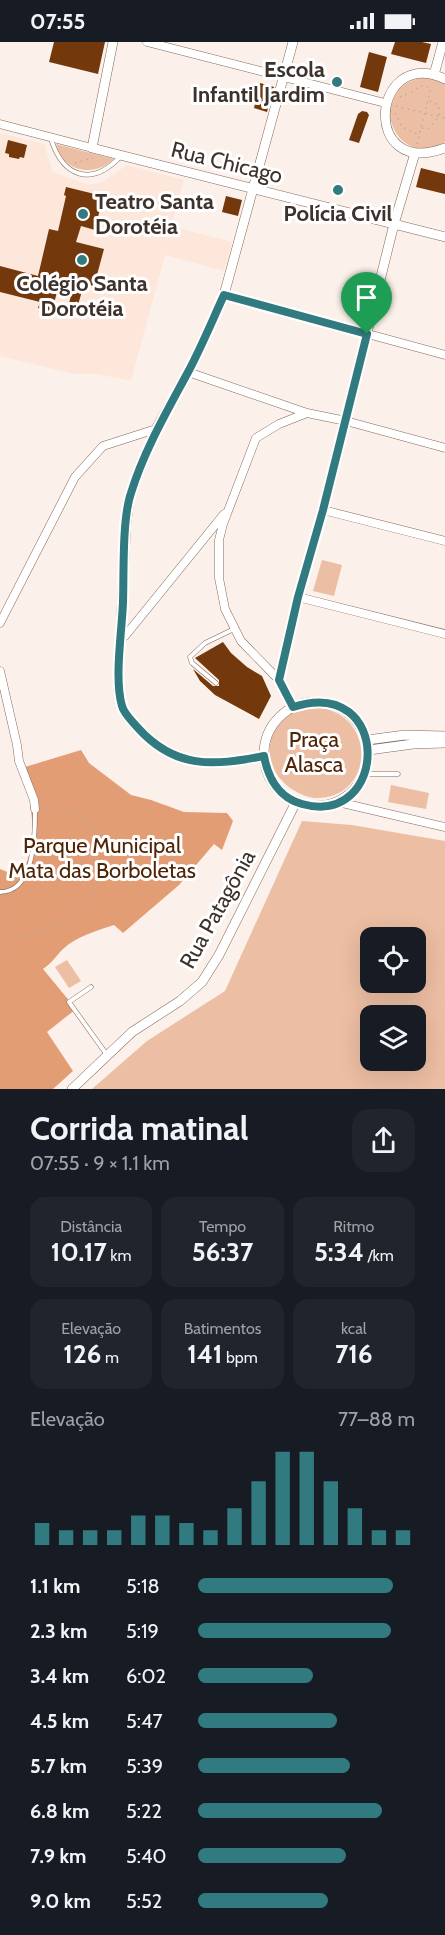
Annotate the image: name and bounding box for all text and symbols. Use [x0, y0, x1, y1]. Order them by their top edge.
text: 07:55 [30, 8, 85, 35]
place label: Escola Infantil Jardim [192, 56, 325, 108]
marker: Escola Infantil Jardim [330, 75, 344, 89]
street label: Rua Chicago [168, 136, 285, 189]
marker: Polícia Civil [331, 183, 345, 197]
place label: Teatro Santa Dorotéia [95, 188, 214, 240]
place label: Polícia Civil [284, 200, 393, 227]
marker: Teatro Santa Dorotéia [76, 207, 90, 221]
marker: Colégio Santa Dorotéia [75, 253, 89, 267]
place label: Colégio Santa Dorotéia [16, 270, 148, 322]
pin [341, 272, 392, 334]
icon: arrive [350, 281, 383, 314]
park label: Praça Alasca [285, 726, 344, 778]
park label: Parque Municipal Mata das Borboletas [8, 832, 196, 884]
street label: Rua Patagônia [174, 845, 261, 973]
map controls [360, 927, 426, 1071]
button: locate [360, 927, 426, 993]
button: layers [360, 1005, 426, 1071]
text: Corrida matinal [30, 1108, 248, 1148]
button: share [352, 1109, 415, 1172]
text: 07:55 · 9 × 1.1 km [30, 1151, 170, 1175]
text: Distância [60, 1217, 122, 1236]
text: Tempo [199, 1217, 246, 1236]
text: Ritmo [333, 1217, 374, 1236]
text: 10.17 [51, 1236, 107, 1268]
text: 56:37 [192, 1236, 253, 1268]
text: 5:34 [314, 1236, 364, 1268]
text: km [107, 1246, 131, 1265]
text: /km [364, 1246, 394, 1265]
text: Elevação [61, 1319, 121, 1338]
text: Batimentos [184, 1319, 261, 1338]
text: kcal [341, 1319, 367, 1338]
text: 126 [63, 1338, 101, 1370]
text: 141 [187, 1338, 222, 1370]
text: 716 [335, 1338, 373, 1370]
text: m [101, 1348, 119, 1367]
text: bpm [222, 1348, 258, 1367]
text: Elevação [30, 1407, 105, 1431]
text: 77–88 m [338, 1407, 415, 1431]
text: 1.1 km [30, 1574, 80, 1598]
text: 5:18 [126, 1574, 160, 1598]
text: 2.3 km [30, 1619, 87, 1643]
text: 5:19 [126, 1619, 159, 1643]
text: 3.4 km [30, 1664, 89, 1688]
text: 6:02 [126, 1664, 166, 1688]
text: 4.5 km [30, 1709, 89, 1733]
text: 5:47 [126, 1709, 163, 1733]
text: 5.7 km [30, 1754, 87, 1778]
text: 5:39 [126, 1754, 163, 1778]
text: 6.8 km [30, 1799, 89, 1823]
text: 5:22 [126, 1799, 162, 1823]
text: 7.9 km [30, 1844, 86, 1868]
text: 5:40 [126, 1844, 167, 1868]
text: 9.0 km [30, 1889, 91, 1913]
text: 5:52 [126, 1889, 162, 1913]

